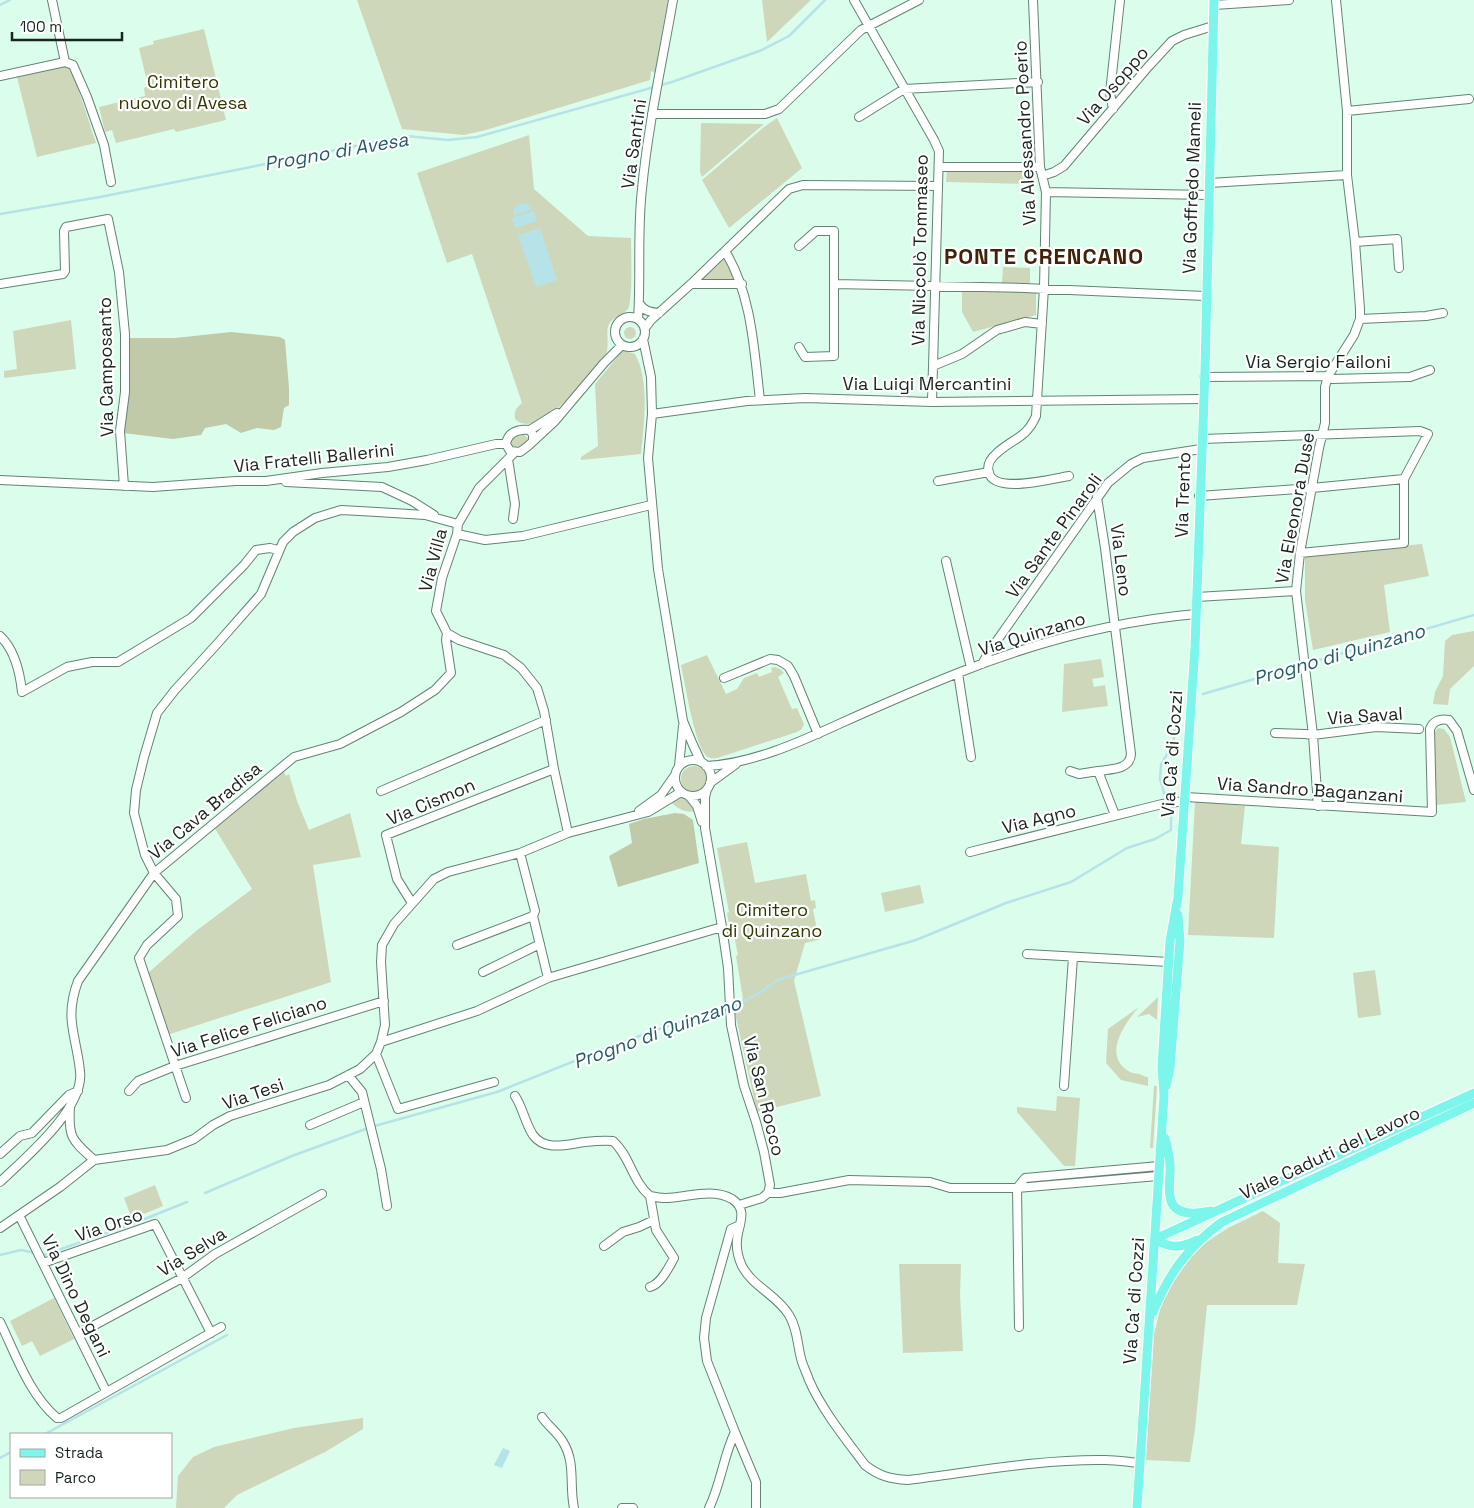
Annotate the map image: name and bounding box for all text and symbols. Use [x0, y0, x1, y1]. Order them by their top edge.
scale bar [12, 10, 122, 42]
text: 100 m [20, 17, 62, 36]
street label: Via Alessandro Poerio [1008, 40, 1041, 226]
street label: Via Osoppo [1072, 41, 1153, 130]
park label: Cimitero nuovo di Avesa [119, 70, 247, 114]
street label: Via Santini [616, 97, 651, 191]
street label: Via Goffredo Mameli [1177, 102, 1206, 274]
water label: Progno di Avesa [262, 127, 410, 176]
street label: Via Niccolò Tommaseo [906, 154, 933, 346]
district label: PONTE CRENCANO [944, 242, 1144, 270]
street label: Via Camposanto [93, 297, 118, 437]
street label: Via Sergio Failoni [1245, 350, 1391, 373]
street label: Via Luigi Mercantini [842, 372, 1012, 395]
street label: Via Eleonora Duse [1270, 430, 1319, 586]
street label: Via Fratelli Ballerini [233, 438, 395, 477]
street label: Via Trento [1170, 451, 1195, 538]
street label: Via Sante Pinaroli [1001, 469, 1107, 603]
street label: Via Leno [1106, 522, 1137, 598]
street label: Via Villa [413, 525, 452, 594]
street label: Via Quinzano [975, 606, 1088, 661]
water label: Progno di Quinzano [1251, 618, 1429, 691]
street label: Via Ca' di Cozzi [1156, 690, 1187, 818]
street label: Via Saval [1326, 701, 1403, 730]
street label: Via Cava Bradisa [143, 757, 266, 865]
street label: Via Sandro Baganzani [1216, 772, 1404, 807]
street label: Via Cismon [383, 773, 478, 830]
street label: Via Agno [1000, 798, 1078, 839]
park label: Cimitero di Quinzano [722, 898, 822, 942]
street label: Via Felice Feliciano [168, 990, 330, 1063]
water label: Progno di Quinzano [570, 990, 746, 1074]
street label: Via San Rocco [738, 1034, 790, 1158]
street label: Via Tesi [219, 1072, 287, 1115]
street label: Viale Caduti del Lavoro [1236, 1101, 1424, 1204]
street label: Via Orso [72, 1202, 146, 1247]
street label: Via Selva [153, 1222, 230, 1282]
street label: Via Dino Degani [37, 1231, 116, 1361]
street label: Via Ca' di Cozzi [1118, 1237, 1149, 1365]
legend [10, 1433, 172, 1498]
text: Strada [55, 1443, 104, 1462]
text: Parco [55, 1468, 96, 1487]

